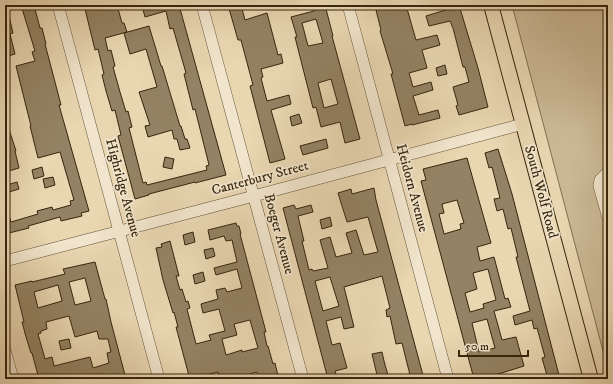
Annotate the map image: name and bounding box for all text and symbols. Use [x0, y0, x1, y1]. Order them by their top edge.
street label: Highridge Avenue [101, 137, 145, 239]
street label: Heidorn Avenue [392, 142, 432, 234]
street label: South Wolf Road [520, 144, 562, 240]
street label: Canterbury Street [210, 156, 311, 200]
street label: Boeger Avenue [260, 192, 298, 276]
scale bar [459, 332, 528, 358]
text: 50 m [465, 339, 489, 354]

